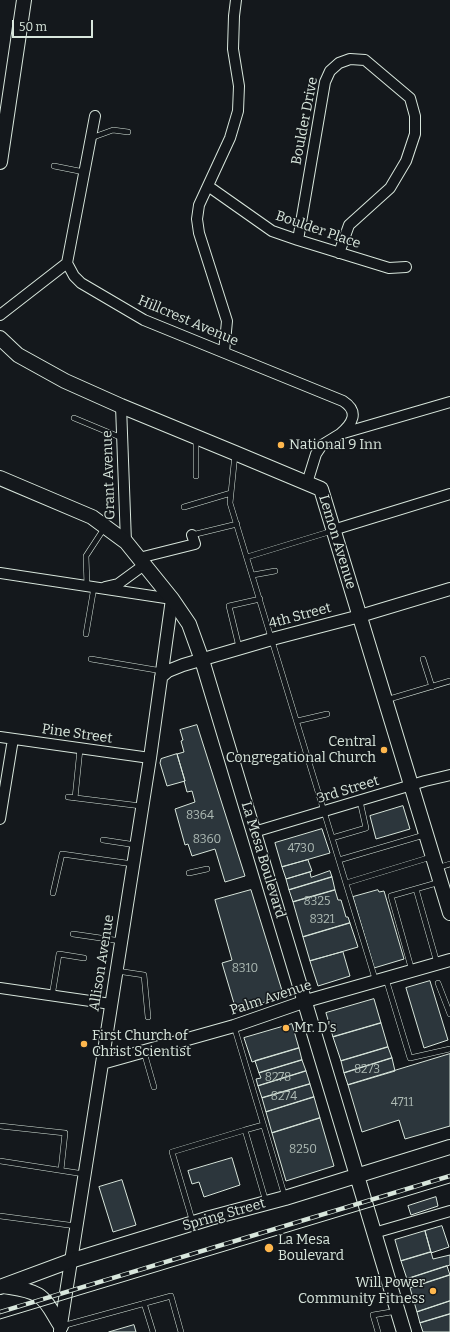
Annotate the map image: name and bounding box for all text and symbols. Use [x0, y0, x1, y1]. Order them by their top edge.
scale bar [14, 12, 95, 38]
text: 50 m [19, 20, 47, 34]
street label: Boulder Drive [288, 76, 322, 166]
street label: Boulder Place [273, 208, 363, 252]
street label: Hillcrest Avenue [135, 292, 241, 350]
street label: Grant Avenue [99, 430, 119, 520]
place label: National 9 Inn [289, 437, 382, 453]
marker: National 9 Inn [276, 440, 286, 450]
street label: Lemon Avenue [315, 493, 359, 591]
street label: 4th Street [267, 600, 333, 632]
street label: Pine Street [41, 721, 113, 747]
place label: Central Congregational Church [226, 734, 376, 766]
marker: Central Congregational Church [379, 745, 389, 755]
street label: 3rd Street [315, 773, 381, 807]
street label: La Mesa Boulevard [237, 800, 289, 920]
house number: 8364 [186, 809, 214, 823]
house number: 8360 [193, 833, 221, 847]
house number: 4730 [287, 842, 315, 856]
house number: 8325 [304, 895, 330, 909]
street label: Allison Avenue [86, 913, 118, 1013]
house number: 8321 [309, 913, 335, 927]
house number: 8310 [232, 962, 258, 976]
street label: Palm Avenue [228, 977, 314, 1019]
place label: Mr. D's [294, 1020, 336, 1036]
marker: Mr. D's [281, 1023, 291, 1033]
place label: First Church of Christ Scientist [92, 1028, 191, 1060]
marker: First Church of Christ Scientist [79, 1039, 89, 1049]
house number: 8273 [354, 1063, 380, 1077]
house number: 8278 [265, 1071, 291, 1085]
house number: 8274 [271, 1090, 297, 1104]
house number: 4711 [391, 1096, 413, 1110]
house number: 8250 [289, 1143, 317, 1157]
street label: Spring Street [181, 1195, 267, 1235]
place label: La Mesa Boulevard [278, 1232, 344, 1264]
marker: La Mesa Boulevard [263, 1242, 275, 1254]
place label: Will Power Community Fitness [298, 1275, 425, 1308]
marker: Will Power Community Fitness [428, 1286, 438, 1296]

